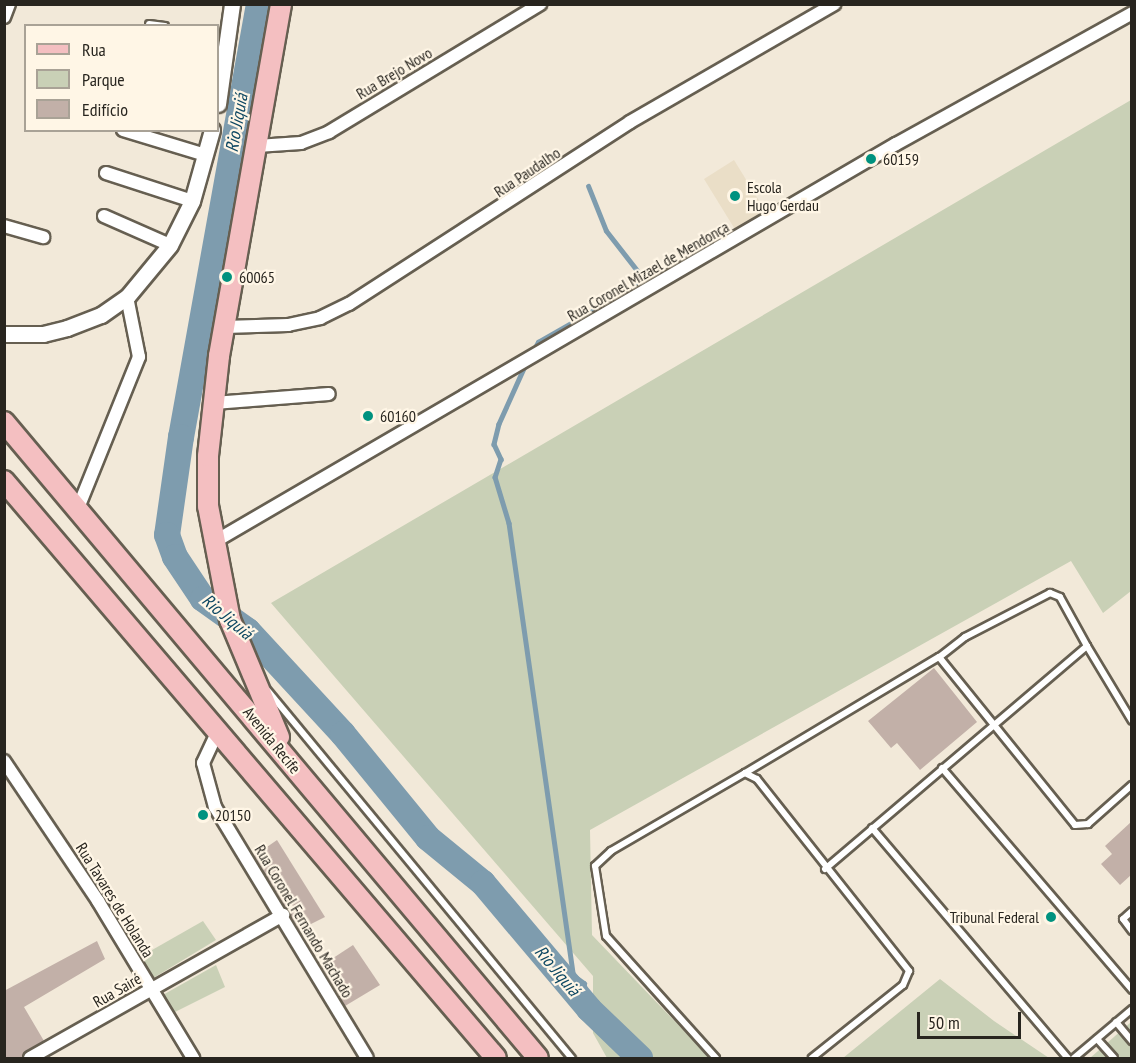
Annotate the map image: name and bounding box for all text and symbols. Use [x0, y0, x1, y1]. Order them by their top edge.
legend [24, 24, 219, 132]
text: Rua [82, 38, 106, 61]
street label: Rua Brejo Novo [353, 43, 435, 103]
text: Parque [82, 68, 125, 91]
water label: Rio Jiquiá [221, 92, 253, 154]
text: Edifício [82, 98, 128, 121]
street label: Rua Paudalho [490, 143, 564, 201]
place label: 60159 [883, 149, 919, 169]
marker: 60159 [864, 152, 878, 166]
place label: Escola Hugo Gerdau [747, 177, 819, 215]
marker: Escola Hugo Gerdau [728, 189, 742, 203]
street label: Rua Coronel Mizael de Mendonça [564, 217, 732, 325]
place label: 60065 [239, 267, 275, 287]
marker: 60065 [220, 270, 234, 284]
place label: 60160 [380, 406, 416, 426]
marker: 60160 [361, 409, 375, 423]
water label: Rio Jiquiá [197, 590, 257, 644]
street label: Avenida Recife [239, 703, 305, 777]
place label: 20150 [215, 805, 251, 825]
marker: 20150 [196, 808, 210, 822]
street label: Rua Tavares de Holanda [72, 839, 158, 961]
street label: Rua Coronel Fernando Machado [251, 841, 357, 1001]
place label: Tribunal Federal [950, 907, 1039, 927]
marker: Tribunal Federal [1044, 910, 1058, 924]
water label: Rio Jiquiá [530, 941, 584, 1001]
street label: Rua Sairé [90, 969, 144, 1011]
scale bar [920, 1000, 1024, 1038]
text: 50 m [928, 1011, 960, 1034]

